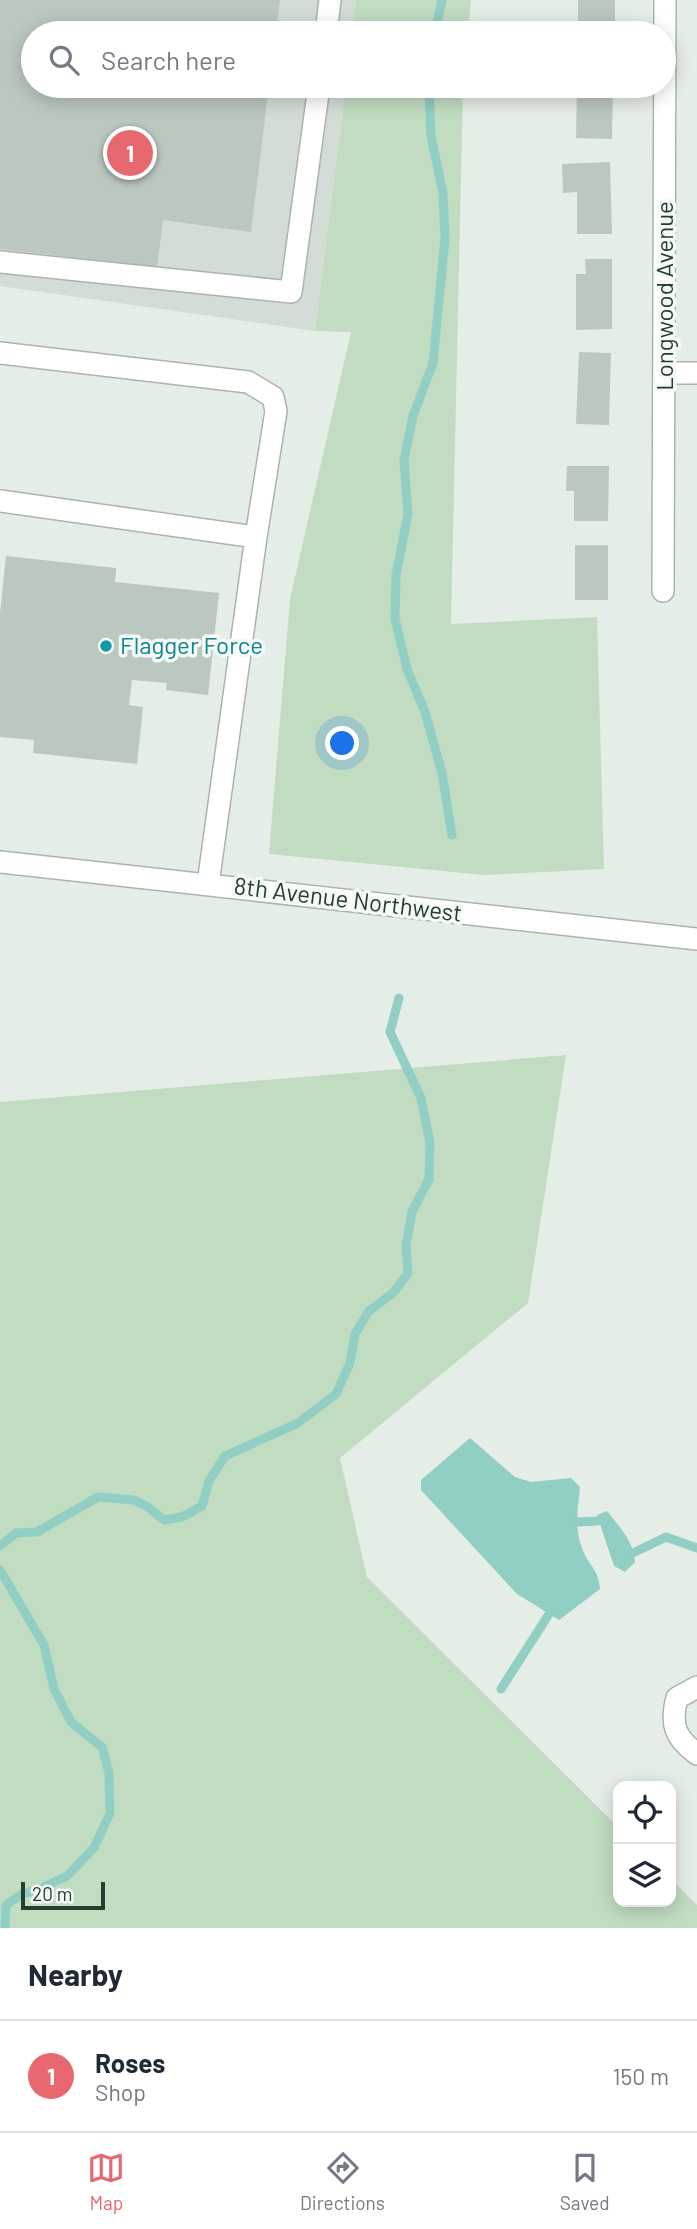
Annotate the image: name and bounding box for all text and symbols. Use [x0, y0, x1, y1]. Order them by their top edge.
search box [21, 21, 676, 98]
icon: search [45, 41, 83, 79]
text: Search here [101, 44, 236, 75]
pin: 1 [107, 127, 153, 179]
street label: Longwood Avenue [649, 201, 678, 391]
place label: Flagger Force [120, 630, 263, 659]
marker: Flagger Force [98, 638, 114, 654]
your location [325, 726, 359, 760]
street label: 8th Avenue Northwest [232, 870, 464, 927]
map controls [613, 1781, 676, 1907]
button: locate [613, 1781, 676, 1844]
button: layers [613, 1844, 676, 1907]
scale bar [21, 1879, 105, 1911]
text: 20 m [32, 1882, 72, 1905]
text: Nearby [28, 1956, 123, 1992]
text: Roses [95, 2047, 165, 2078]
text: 1 [47, 2062, 55, 2090]
text: 150 m [613, 2062, 669, 2090]
text: Shop [95, 2078, 146, 2106]
tab: Map [87, 2149, 125, 2214]
tab: Directions [300, 2149, 385, 2214]
tab: Saved [560, 2149, 610, 2214]

